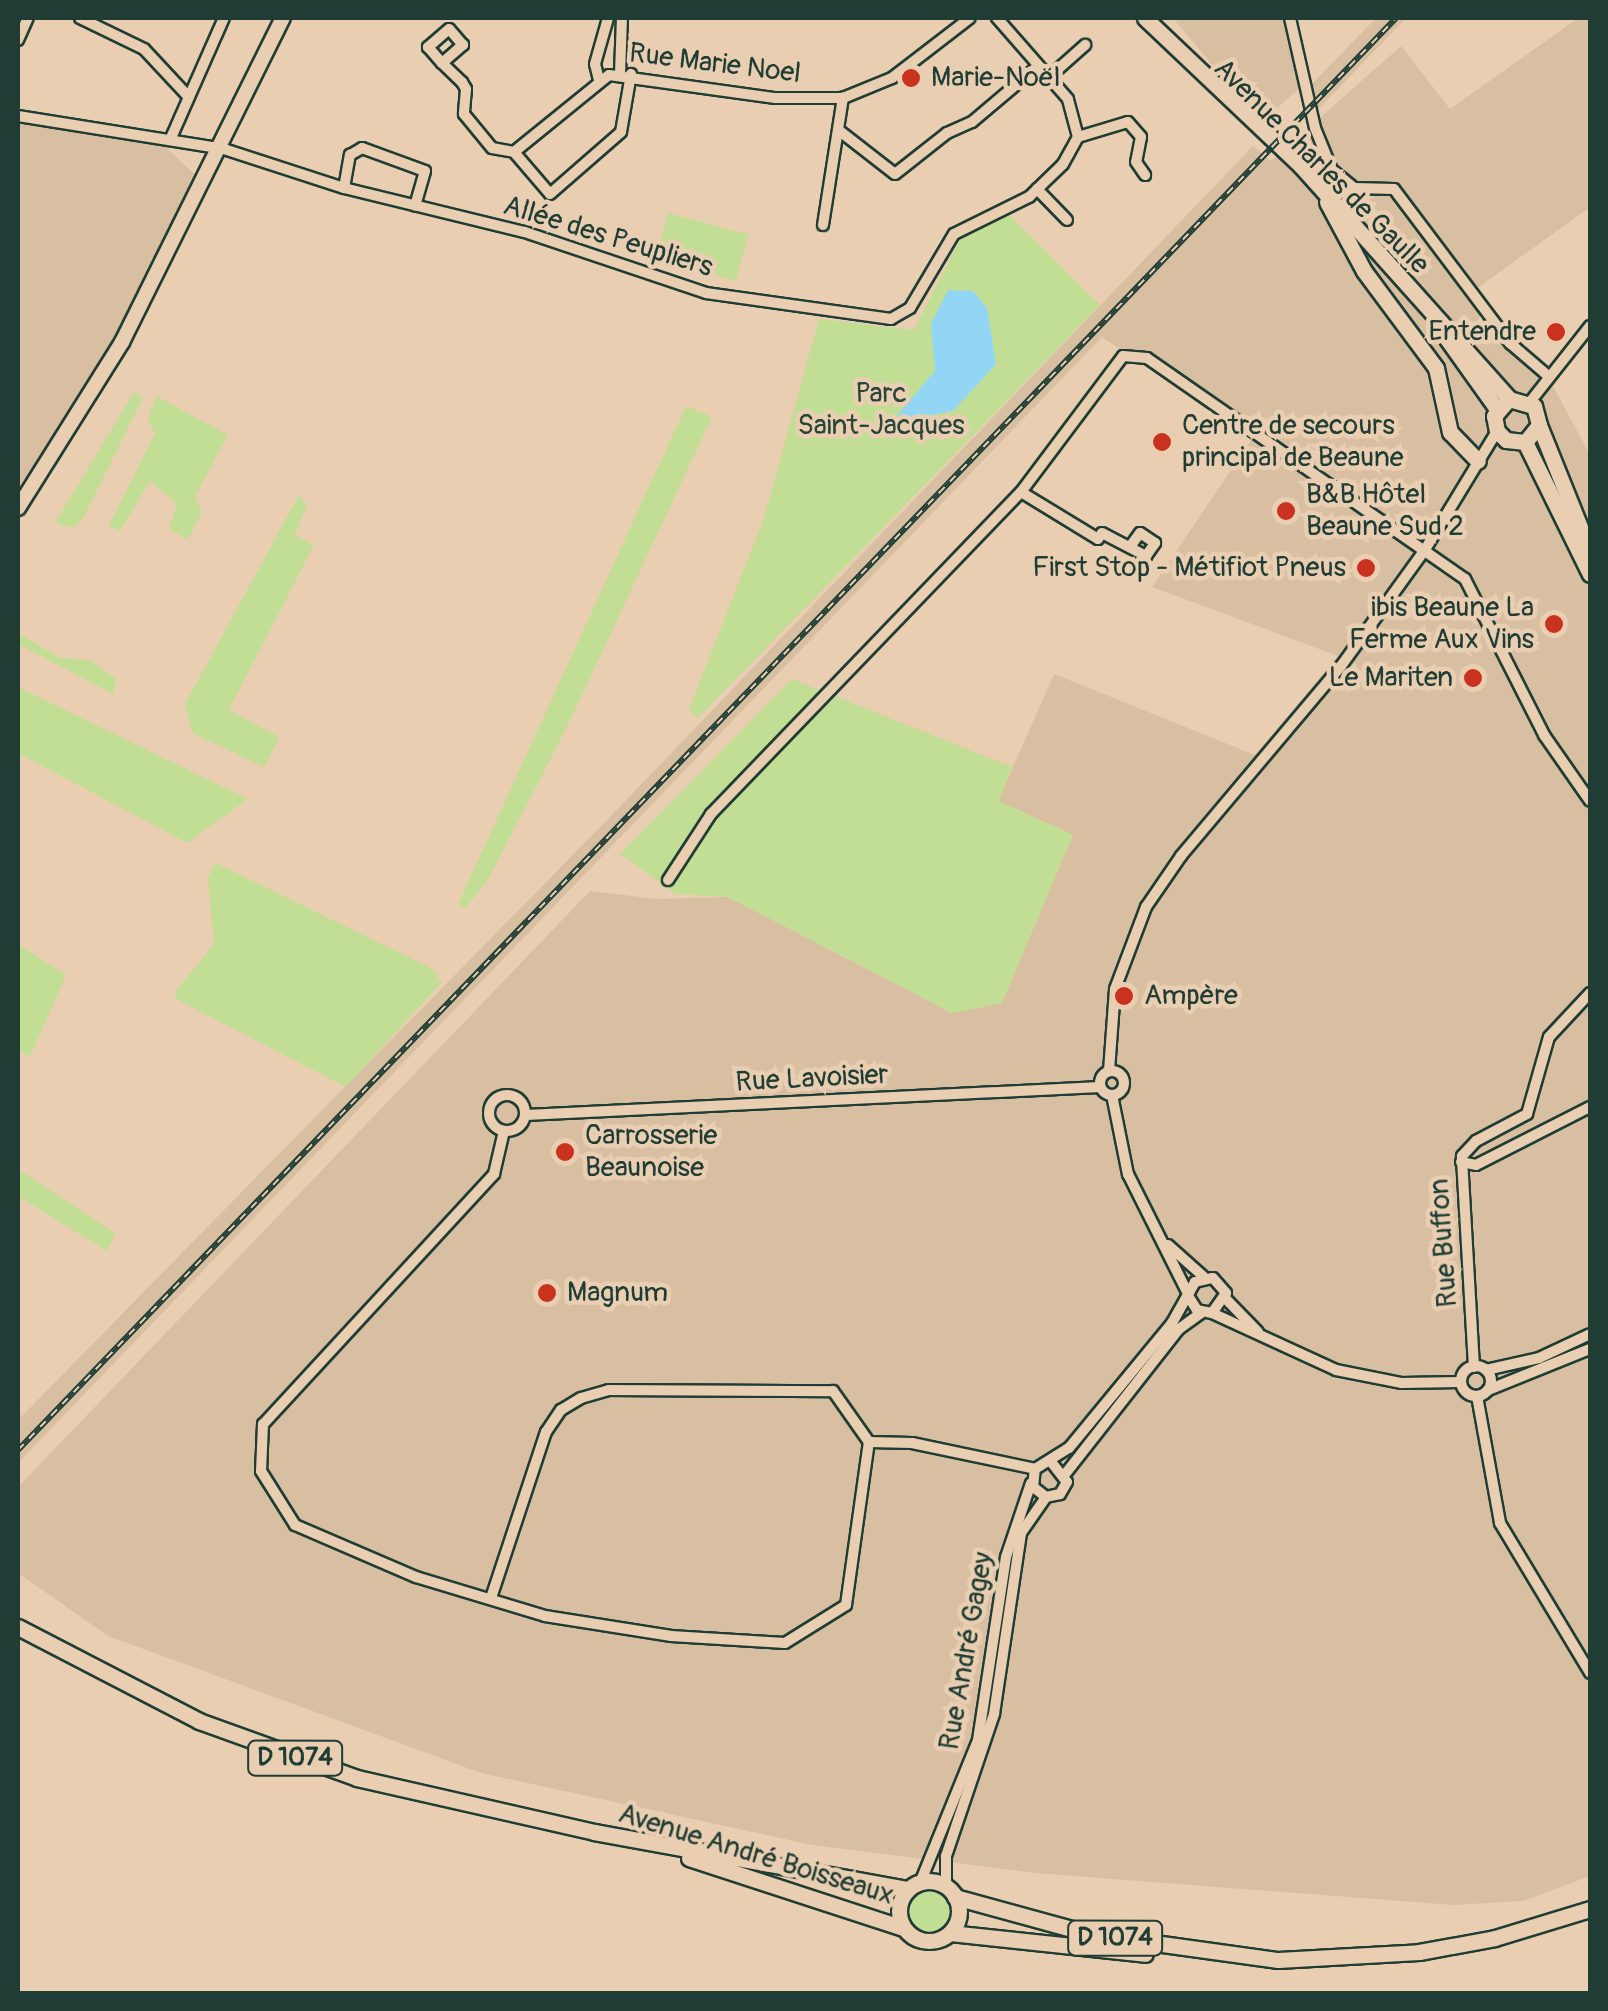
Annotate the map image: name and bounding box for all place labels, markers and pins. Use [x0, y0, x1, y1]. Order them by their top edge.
place label: Marie-Noël [931, 61, 1060, 95]
marker: Marie-Noël [900, 67, 922, 89]
place label: Entendre [1429, 315, 1536, 349]
marker: Entendre [1545, 321, 1567, 343]
place label: Centre de secours principal de Beaune [1182, 409, 1404, 475]
marker: Centre de secours principal de Beaune [1151, 431, 1173, 453]
place label: B&B Hôtel Beaune Sud 2 [1306, 478, 1464, 544]
marker: B&B Hôtel Beaune Sud 2 [1275, 500, 1297, 522]
place label: First Stop - Métifiot Pneus [1032, 551, 1346, 585]
marker: First Stop - Métifiot Pneus [1355, 557, 1377, 579]
place label: ibis Beaune La Ferme Aux Vins [1349, 591, 1534, 657]
marker: ibis Beaune La Ferme Aux Vins [1543, 613, 1565, 635]
place label: Le Mariten [1329, 661, 1453, 695]
marker: Le Mariten [1462, 667, 1484, 689]
place label: Ampère [1144, 979, 1238, 1013]
marker: Ampère [1113, 985, 1135, 1007]
place label: Carrosserie Beaunoise [585, 1119, 717, 1185]
marker: Carrosserie Beaunoise [554, 1141, 576, 1163]
place label: Magnum [567, 1276, 668, 1310]
marker: Magnum [536, 1282, 558, 1304]

